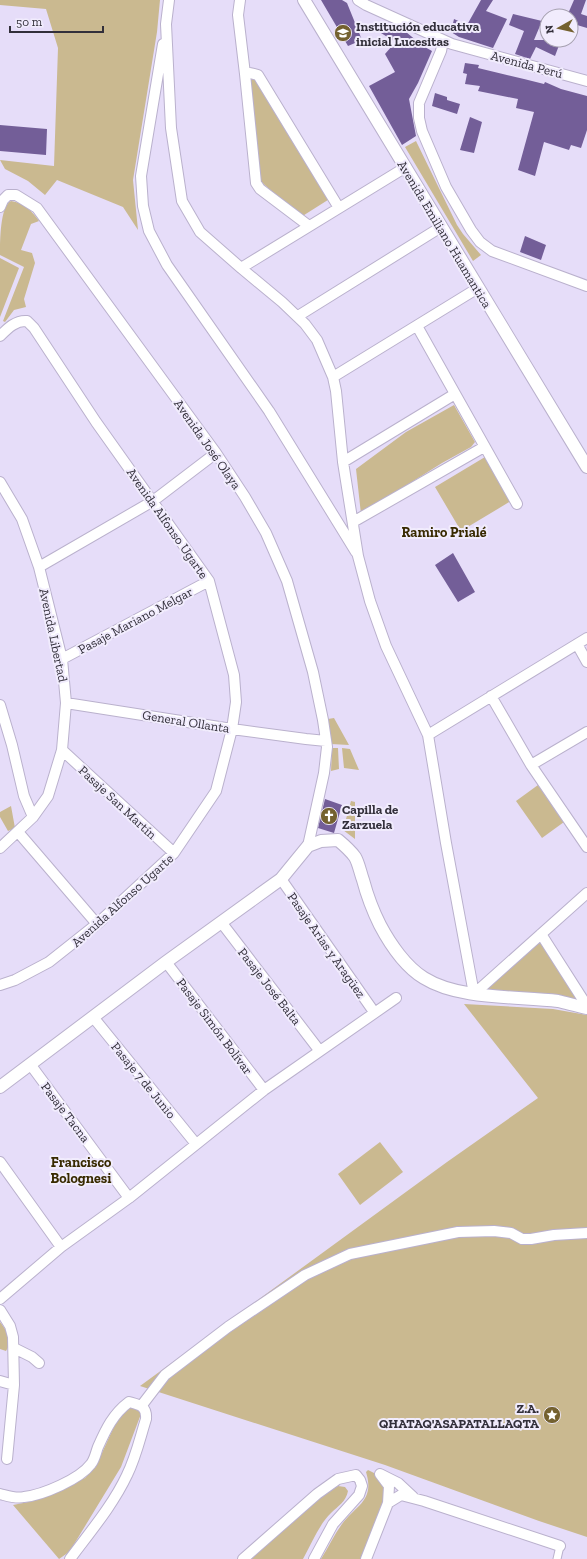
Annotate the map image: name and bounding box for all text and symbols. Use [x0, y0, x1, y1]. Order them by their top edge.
scale bar [10, 8, 103, 34]
north arrow [539, 8, 579, 48]
text: 50 m [16, 15, 43, 29]
place label: Institución educativa inicial Lucesitas [356, 19, 480, 49]
school or university icon: Institución educativa inicial Lucesitas [333, 23, 353, 43]
text: N [542, 24, 557, 34]
street label: Avenida Perú [489, 48, 565, 81]
street label: Avenida Emiliano Huamantica [394, 158, 495, 311]
street label: Avenida José Olaya [171, 396, 245, 493]
street label: Avenida Alfonso Ugarte [124, 465, 211, 581]
district label: Ramiro Prialé [401, 524, 487, 541]
street label: Pasaje Mariano Melgar [75, 584, 196, 658]
street label: Avenida Libertad [36, 587, 71, 683]
street label: General Ollanta [141, 707, 231, 736]
street label: Pasaje San Martín [75, 763, 160, 843]
place label: Capilla de Zarzuela [342, 802, 399, 832]
church icon: Capilla de Zarzuela [319, 806, 339, 826]
street label: Avenida Alfonso Ugarte [68, 851, 176, 950]
street label: Pasaje Arias y Aragüez [284, 890, 369, 1002]
street label: Pasaje José Balta [234, 945, 305, 1029]
street label: Pasaje Simón Bolívar [173, 975, 256, 1078]
street label: Pasaje 7 de Junio [108, 1039, 179, 1122]
street label: Pasaje Tacna [37, 1079, 94, 1147]
district label: Francisco Bolognesi [51, 1154, 112, 1187]
place label: Z.A. QHATAQ'ASAPATALLAQTA [379, 1401, 539, 1431]
place icon: Z.A. QHATAQ'ASAPATALLAQTA [542, 1405, 562, 1425]

